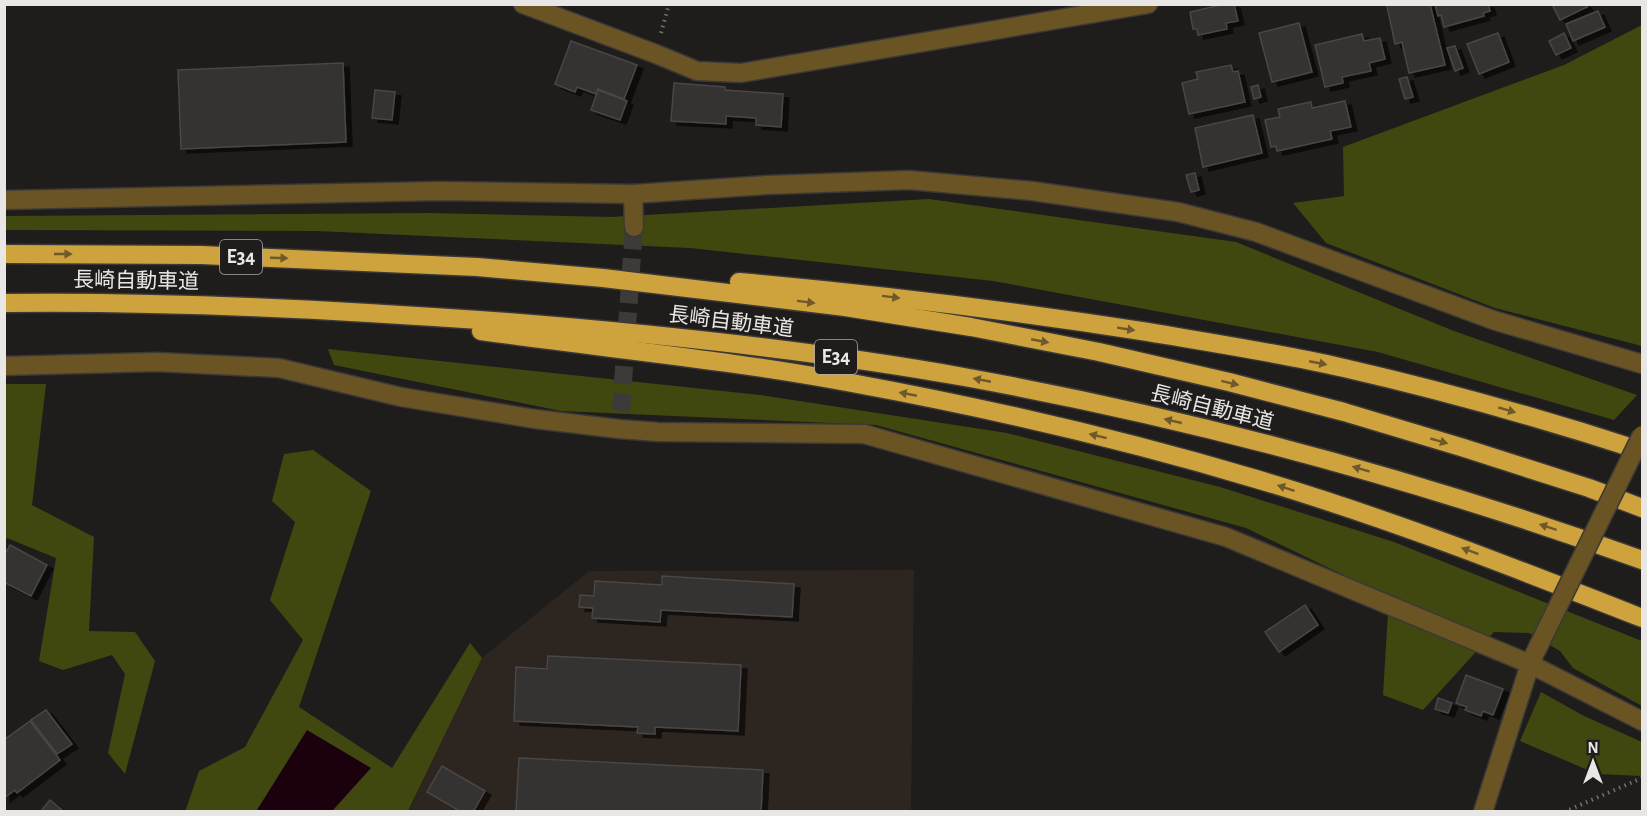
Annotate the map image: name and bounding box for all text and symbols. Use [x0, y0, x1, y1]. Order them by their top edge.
road number: E34 [220, 240, 262, 274]
one-way arrow [53, 249, 72, 259]
one-way arrow [269, 254, 288, 263]
street label: 長崎自動車道 [73, 268, 199, 293]
one-way arrow [882, 292, 901, 302]
one-way arrow [797, 298, 816, 307]
street label: 長崎自動車道 [667, 303, 795, 340]
one-way arrow [1116, 324, 1135, 333]
one-way arrow [1031, 337, 1050, 346]
road number: E34 [815, 340, 857, 374]
one-way arrow [1309, 359, 1328, 368]
one-way arrow [972, 375, 991, 384]
one-way arrow [1222, 379, 1240, 388]
street label: 長崎自動車道 [1148, 382, 1276, 433]
one-way arrow [898, 389, 917, 398]
one-way arrow [1498, 406, 1516, 415]
one-way arrow [1163, 415, 1182, 425]
one-way arrow [1089, 431, 1107, 441]
one-way arrow [1430, 437, 1448, 446]
one-way arrow [1352, 464, 1370, 473]
one-way arrow [1277, 483, 1295, 492]
one-way arrow [1539, 522, 1557, 531]
one-way arrow [1461, 546, 1479, 556]
north arrow [1563, 732, 1623, 792]
text: N [1587, 740, 1599, 756]

